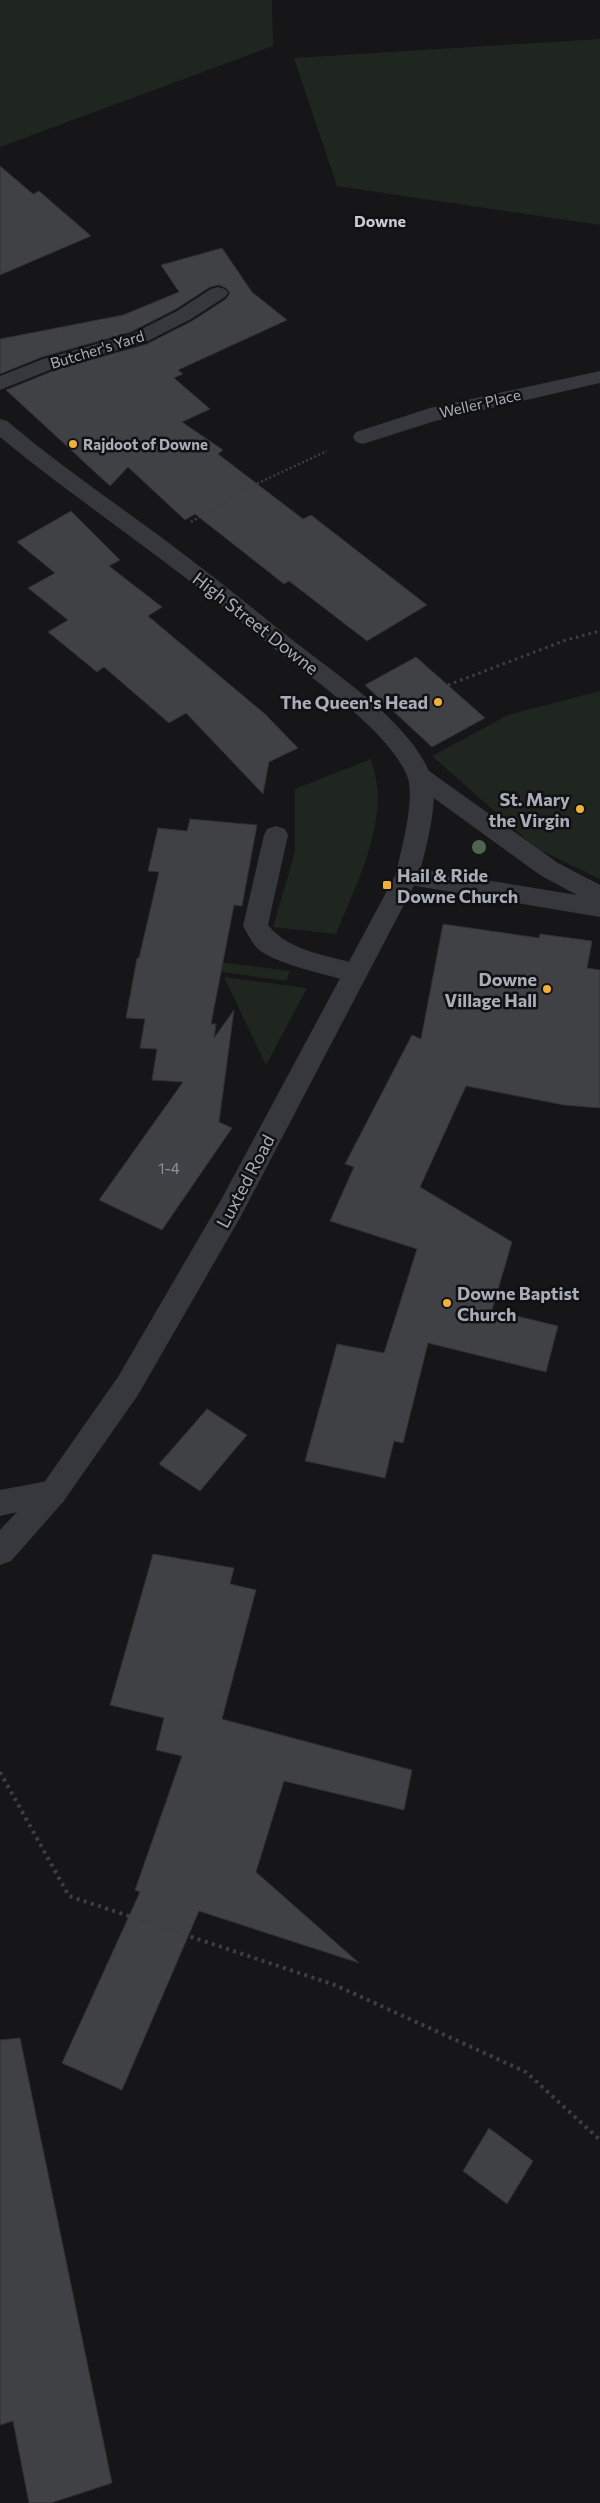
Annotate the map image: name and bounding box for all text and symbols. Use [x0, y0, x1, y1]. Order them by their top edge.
district label: Downe [354, 211, 406, 230]
street label: Butcher's Yard [48, 326, 146, 372]
street label: Weller Place [438, 385, 523, 421]
place label: Rajdoot of Downe [83, 435, 208, 453]
marker: Rajdoot of Downe [67, 438, 79, 450]
street label: High Street Downe [189, 567, 323, 679]
place label: The Queen's Head [280, 691, 428, 713]
marker: The Queen's Head [432, 696, 444, 708]
place label: St. Mary the Virgin [489, 788, 570, 831]
marker: St. Mary the Virgin [574, 803, 586, 815]
place label: Hail & Ride Downe Church [397, 864, 518, 907]
marker: Hail & Ride Downe Church [381, 879, 393, 891]
place label: Downe Village Hall [444, 968, 537, 1011]
marker: Downe Village Hall [541, 983, 553, 995]
street label: Luxted Road [211, 1131, 279, 1231]
house number: 1-4 [158, 1159, 180, 1177]
place label: Downe Baptist Church [457, 1282, 580, 1325]
marker: Downe Baptist Church [441, 1297, 453, 1309]

